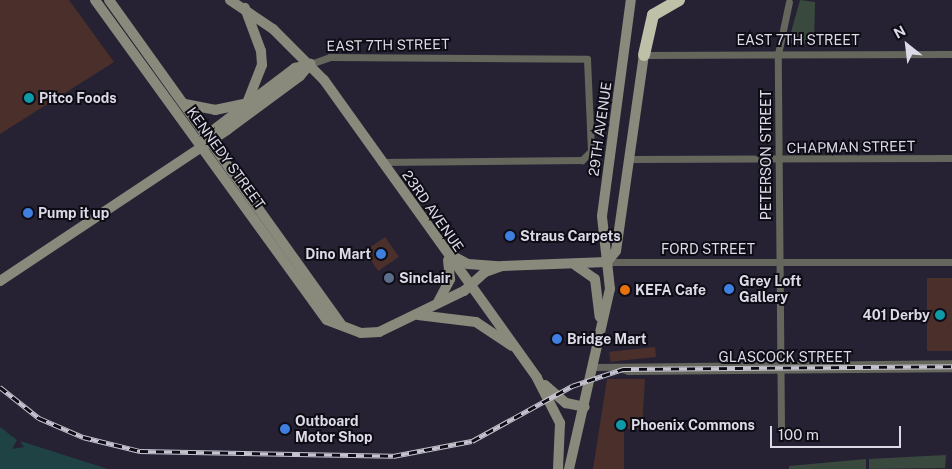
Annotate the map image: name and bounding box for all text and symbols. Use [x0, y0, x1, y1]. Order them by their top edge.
north arrow [882, 20, 932, 70]
text: N [891, 22, 908, 42]
street label: EAST 7TH STREET [737, 32, 859, 48]
street label: EAST 7TH STREET [326, 36, 450, 54]
street label: 29TH AVENUE [585, 81, 615, 177]
place label: Pitco Foods [39, 90, 117, 106]
street label: PETERSON STREET [758, 90, 774, 220]
marker: Pitco Foods [23, 92, 35, 104]
street label: KENNEDY STREET [183, 104, 269, 212]
street label: CHAPMAN STREET [787, 137, 915, 157]
street label: 23RD AVENUE [399, 167, 467, 255]
place label: Pump it up [38, 205, 109, 221]
marker: Pump it up [22, 207, 34, 219]
place label: Straus Carpets [520, 228, 621, 244]
marker: Straus Carpets [504, 230, 516, 242]
street label: FORD STREET [661, 241, 755, 257]
place label: Dino Mart [305, 246, 371, 262]
marker: Dino Mart [375, 248, 387, 260]
place label: Sinclair [399, 270, 450, 286]
marker: Sinclair [383, 272, 395, 284]
place label: Grey Loft Gallery [739, 273, 801, 306]
place label: KEFA Cafe [635, 282, 706, 298]
marker: Grey Loft Gallery [723, 283, 735, 295]
marker: KEFA Cafe [619, 284, 631, 296]
place label: 401 Derby [863, 307, 930, 323]
marker: 401 Derby [934, 309, 946, 321]
place label: Bridge Mart [567, 331, 647, 347]
marker: Bridge Mart [551, 333, 563, 345]
street label: GLASCOCK STREET [719, 349, 851, 365]
place label: Outboard Motor Shop [295, 413, 373, 446]
scale bar [772, 416, 903, 448]
place label: Phoenix Commons [631, 417, 755, 433]
marker: Phoenix Commons [615, 419, 627, 431]
marker: Outboard Motor Shop [279, 423, 291, 435]
text: 100 m [778, 426, 819, 443]

